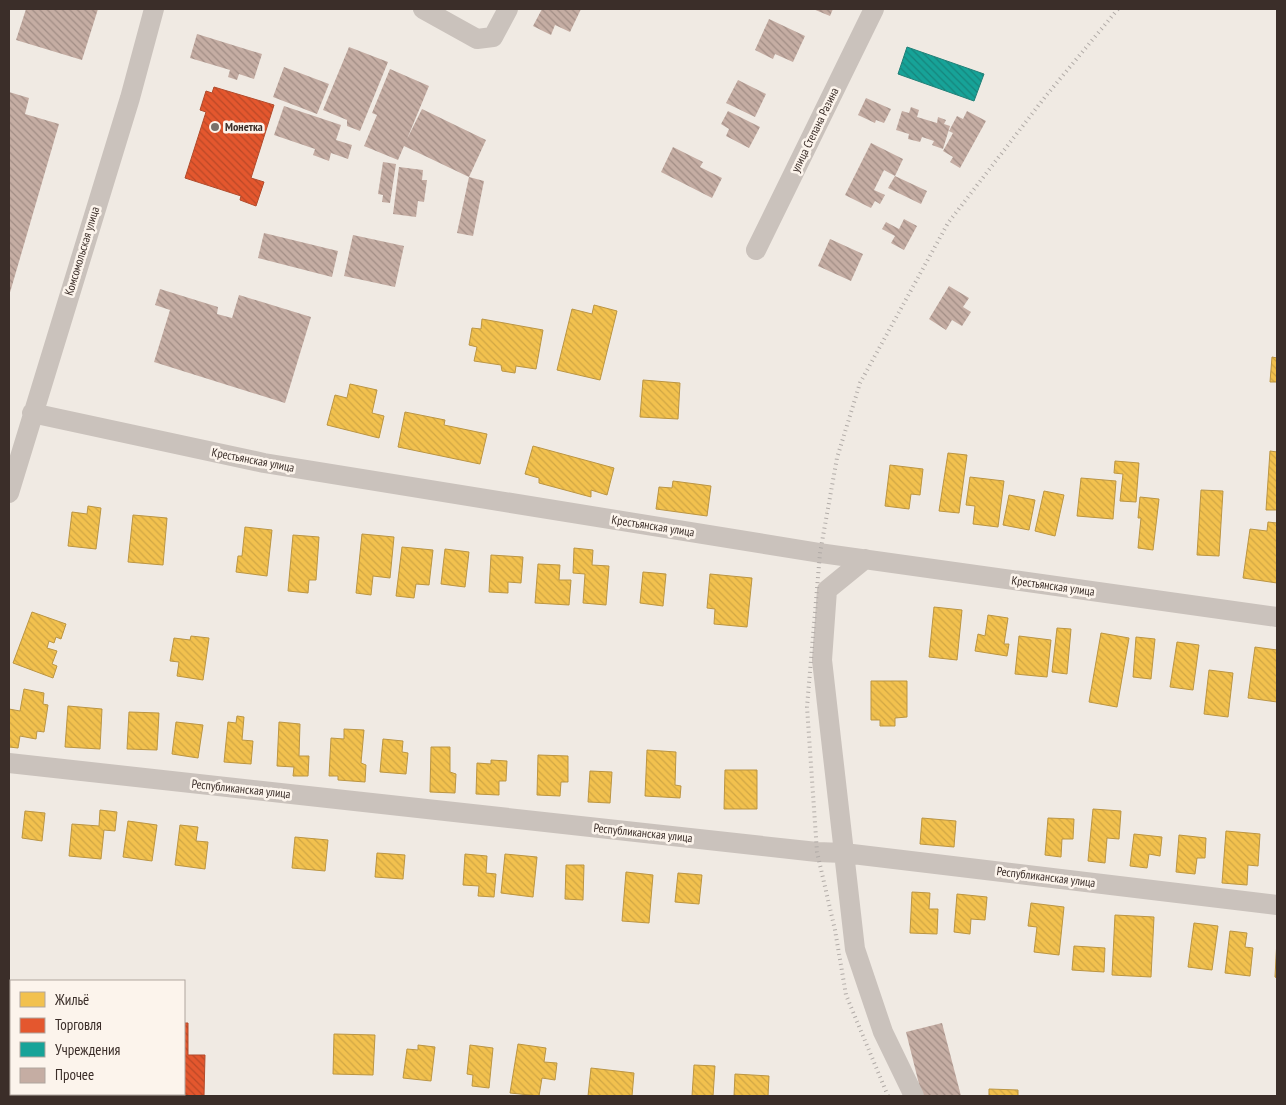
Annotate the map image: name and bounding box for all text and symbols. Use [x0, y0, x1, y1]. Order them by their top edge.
street label: улица Степана Разина [788, 85, 842, 175]
place label: Монетка [225, 119, 263, 134]
marker: Монетка [209, 121, 221, 133]
street label: Комсомольская улица [61, 204, 102, 297]
street label: Крестьянская улица [211, 444, 296, 475]
street label: Крестьянская улица [611, 512, 696, 540]
street label: Крестьянская улица [1011, 572, 1096, 599]
street label: Республиканская улица [191, 776, 291, 801]
street label: Республиканская улица [593, 820, 693, 845]
street label: Республиканская улица [996, 863, 1096, 890]
legend [10, 980, 185, 1095]
text: Жильё [54, 990, 89, 1009]
text: Торговля [55, 1015, 102, 1034]
text: Учреждения [55, 1040, 121, 1059]
text: Прочее [55, 1065, 94, 1084]

